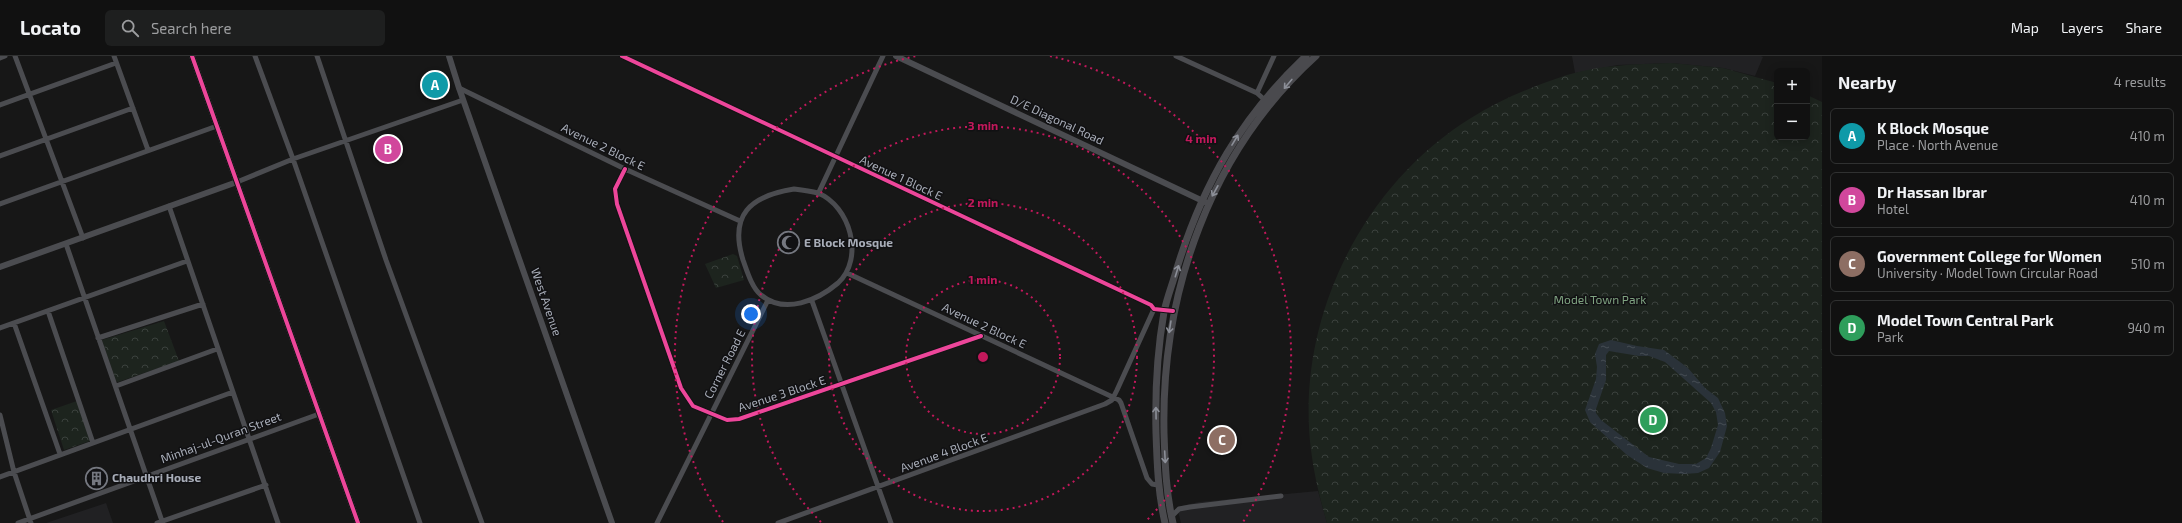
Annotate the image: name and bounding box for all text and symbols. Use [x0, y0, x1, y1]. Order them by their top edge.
search box [105, 10, 385, 46]
text: Locato [20, 16, 81, 39]
icon: search [119, 17, 141, 39]
text: Search here [151, 19, 231, 37]
text: Map [2011, 19, 2039, 36]
text: Layers [2061, 19, 2103, 36]
text: Share [2125, 19, 2162, 36]
map controls [1774, 68, 1810, 140]
button: + [1774, 68, 1810, 104]
pin: A [422, 70, 448, 100]
text: Nearby [1838, 72, 1896, 92]
text: 4 results [2114, 74, 2166, 90]
one-way arrow [1284, 78, 1293, 89]
street label: D/E Diagonal Road [1009, 91, 1106, 147]
button: − [1774, 104, 1810, 140]
text: 3 min [968, 118, 998, 132]
text: K Block Mosque [1877, 119, 1989, 137]
street label: Avenue 2 Block E [559, 120, 648, 173]
text: A [1848, 128, 1856, 144]
text: 410 m [2130, 128, 2165, 144]
text: 4 min [1185, 131, 1217, 145]
pin: B [375, 134, 401, 164]
one-way arrow [1231, 134, 1239, 146]
text: Place · North Avenue [1877, 137, 1998, 153]
street label: Avenue 1 Block E [858, 152, 945, 202]
text: Dr Hassan Ibrar [1877, 183, 1987, 201]
one-way arrow [1211, 185, 1219, 197]
text: B [1848, 192, 1856, 208]
text: 410 m [2130, 192, 2165, 208]
text: 2 min [968, 195, 998, 209]
text: Hotel [1877, 201, 1909, 217]
mosque icon: E Block Mosque [775, 230, 801, 256]
place label: E Block Mosque [804, 235, 893, 249]
text: Government College for Women [1877, 247, 2102, 265]
text: C [1848, 256, 1856, 272]
text: 510 m [2131, 256, 2165, 272]
one-way arrow [1174, 265, 1181, 278]
text: University · Model Town Circular Road [1877, 265, 2098, 281]
street label: West Avenue [529, 266, 565, 337]
text: 1 min [969, 272, 997, 286]
park label: Model Town Park [1554, 292, 1646, 306]
street label: Avenue 2 Block E [940, 299, 1029, 351]
your location [741, 304, 761, 324]
text: Model Town Central Park [1877, 311, 2054, 329]
one-way arrow [1166, 320, 1174, 333]
text: D [1848, 320, 1856, 336]
text: 940 m [2127, 320, 2165, 336]
street label: Corner Road E [701, 326, 748, 401]
text: Park [1877, 329, 1904, 345]
centre of rings [976, 350, 990, 364]
street label: Avenue 3 Block E [736, 372, 828, 414]
pin: D [1640, 405, 1666, 435]
one-way arrow [1152, 407, 1159, 420]
street label: Minhaj-ul-Quran Street [158, 409, 284, 466]
pin: C [1209, 425, 1235, 455]
street label: Avenue 4 Block E [898, 430, 990, 474]
one-way arrow [1161, 450, 1169, 463]
building icon: Chaudhri House [83, 465, 109, 491]
place label: Chaudhri House [112, 470, 201, 484]

